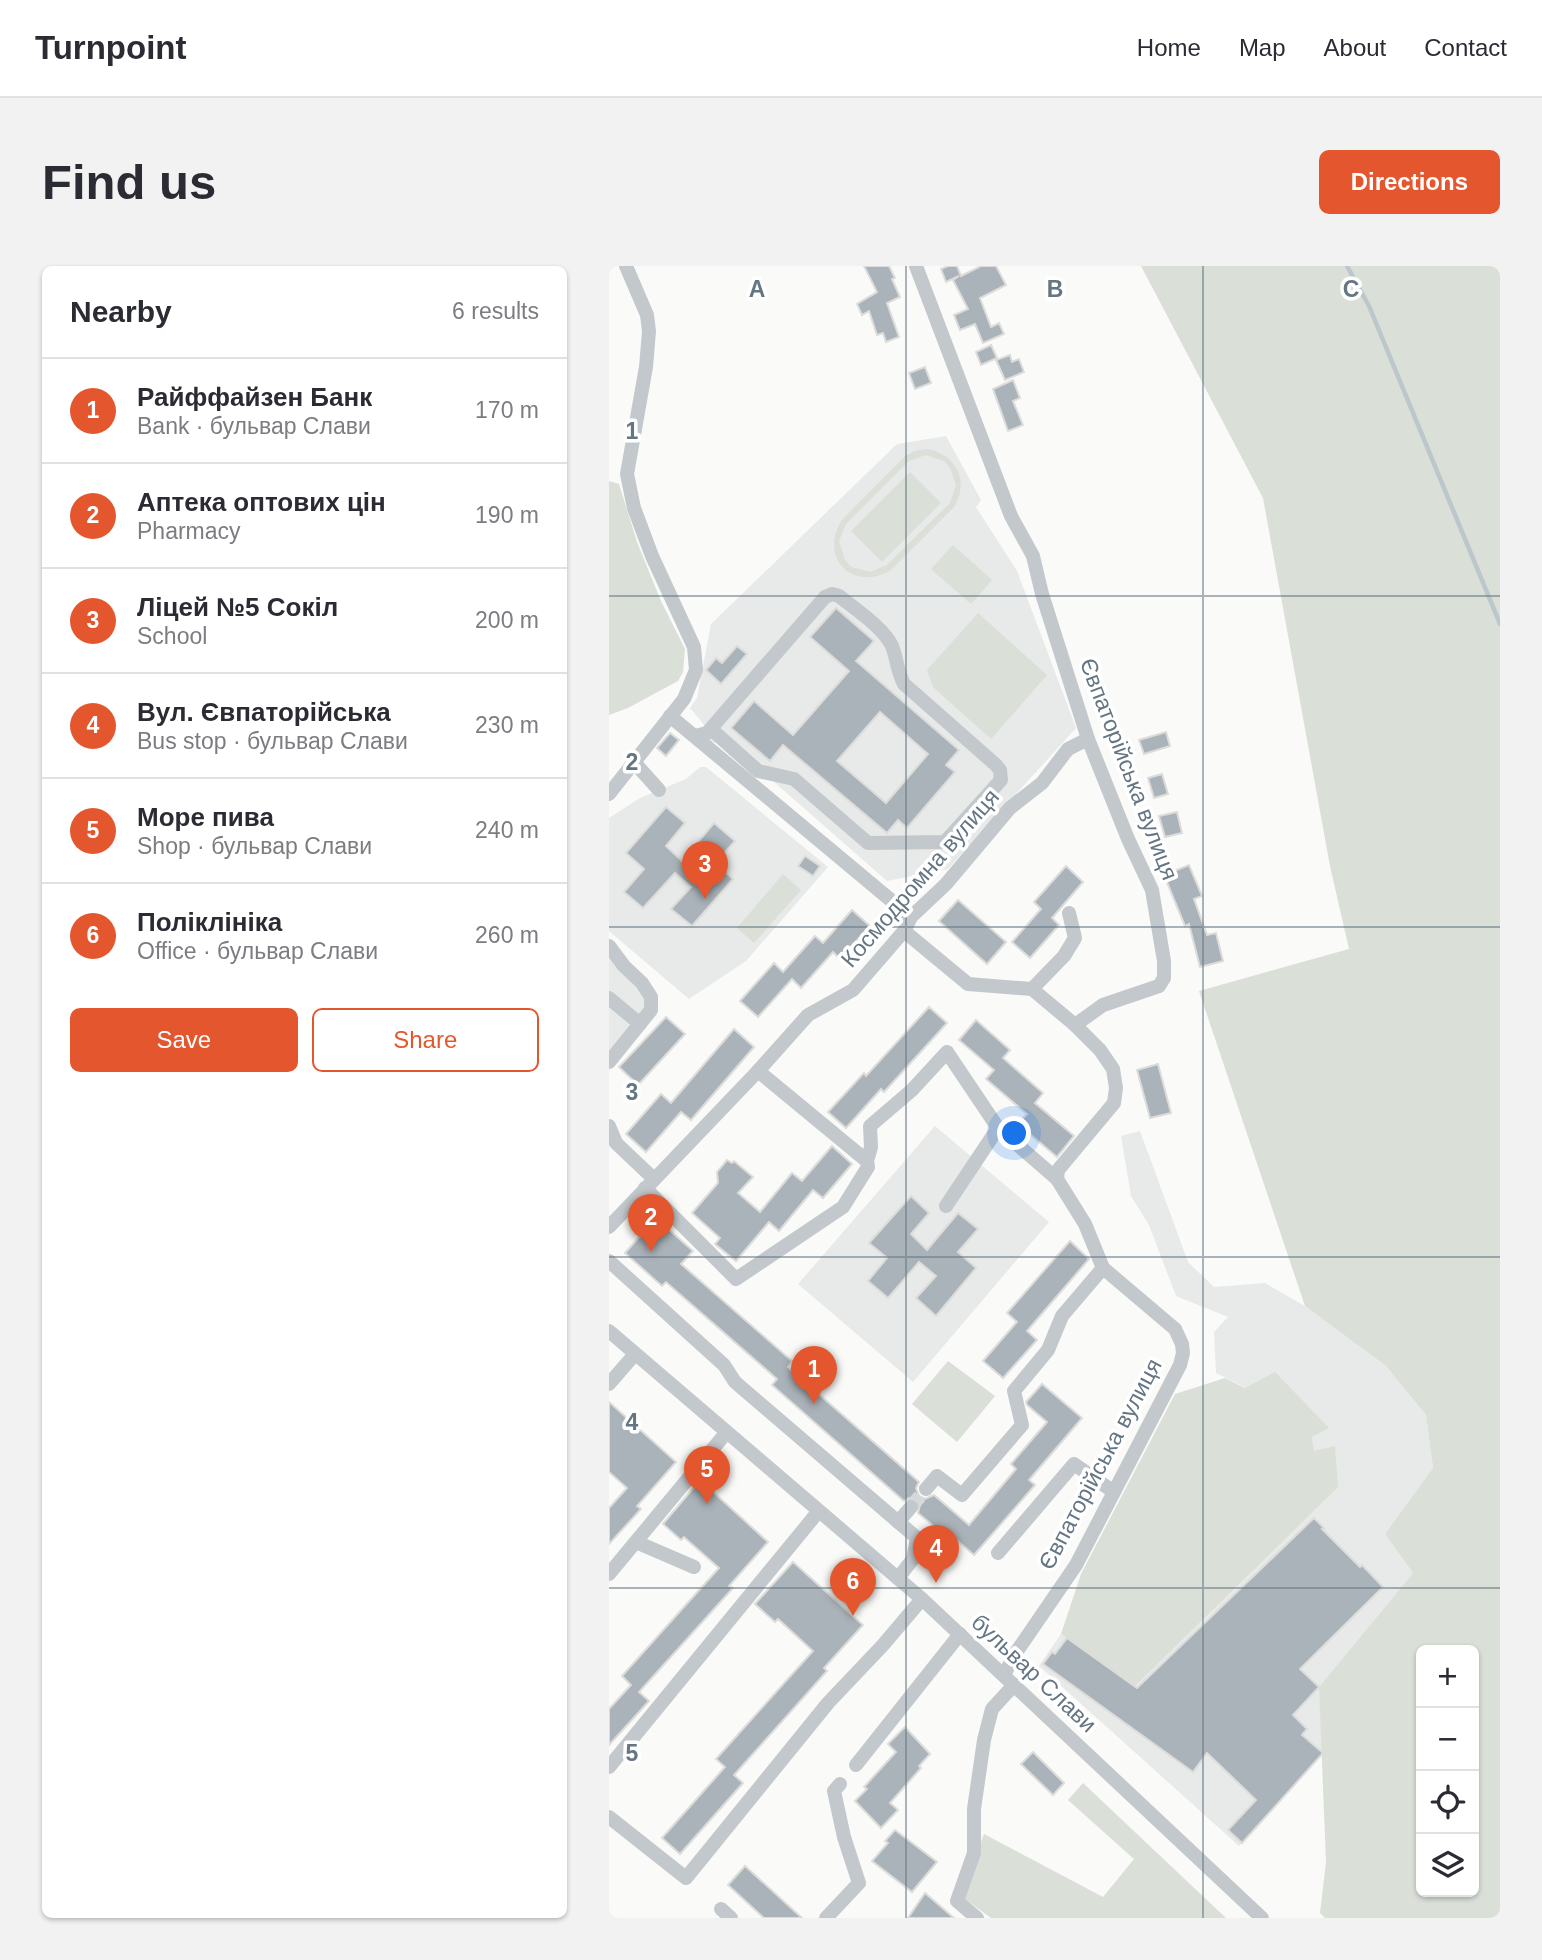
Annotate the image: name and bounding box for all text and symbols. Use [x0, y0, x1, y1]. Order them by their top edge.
text: Turnpoint [35, 29, 187, 66]
text: Home [1137, 34, 1201, 61]
text: Map [1239, 34, 1286, 61]
text: About [1324, 34, 1386, 61]
text: Contact [1424, 34, 1507, 61]
button: Directions [1319, 150, 1500, 214]
text: Find us [42, 155, 216, 209]
text: A [749, 276, 765, 302]
text: B [1047, 276, 1063, 302]
text: C [1343, 276, 1359, 302]
text: Nearby [70, 295, 172, 328]
text: 6 results [452, 298, 539, 324]
text: Райффайзен Банк [137, 382, 372, 412]
text: 1 [87, 397, 99, 423]
text: 170 m [475, 397, 539, 423]
text: Bank · бульвар Слави [137, 413, 371, 439]
text: 1 [626, 418, 639, 444]
text: Аптека оптових цін [137, 487, 386, 517]
text: 2 [87, 502, 99, 528]
text: 190 m [475, 502, 539, 528]
text: Pharmacy [137, 518, 241, 544]
text: Ліцей №5 Сокіл [137, 592, 338, 622]
text: 3 [87, 607, 99, 633]
text: 200 m [475, 607, 539, 633]
text: School [137, 623, 207, 649]
street label: Євпаторійська вулиця [1075, 655, 1183, 883]
text: Вул. Євпаторійська [137, 697, 391, 727]
text: 4 [87, 712, 99, 738]
text: 230 m [475, 712, 539, 738]
text: Bus stop · бульвар Слави [137, 728, 408, 754]
text: 2 [626, 749, 638, 775]
street label: Космодромна вулиця [836, 784, 1004, 972]
text: Море пива [137, 802, 274, 832]
text: 5 [87, 817, 99, 843]
text: 240 m [475, 817, 539, 843]
text: Shop · бульвар Слави [137, 833, 372, 859]
pin: 3 [682, 841, 728, 899]
text: Поліклініка [137, 907, 282, 937]
text: 6 [87, 922, 99, 948]
text: 260 m [475, 922, 539, 948]
text: Office · бульвар Слави [137, 938, 378, 964]
button: Save [70, 1008, 298, 1072]
button: Share [312, 1008, 539, 1072]
text: 3 [626, 1079, 638, 1105]
your location [997, 1116, 1031, 1150]
pin: 2 [628, 1194, 674, 1252]
pin: 1 [791, 1346, 837, 1404]
street label: Євпаторійська вулиця [1033, 1354, 1167, 1574]
text: 4 [626, 1409, 639, 1435]
pin: 5 [684, 1446, 730, 1504]
pin: 4 [913, 1525, 959, 1583]
pin: 6 [830, 1558, 876, 1616]
street label: бульвар Слави [966, 1609, 1102, 1737]
map controls [1416, 1645, 1479, 1897]
button: + [1416, 1645, 1479, 1708]
button: − [1416, 1708, 1479, 1771]
text: 5 [626, 1740, 639, 1766]
button: locate [1416, 1771, 1479, 1834]
button: layers [1416, 1834, 1479, 1897]

